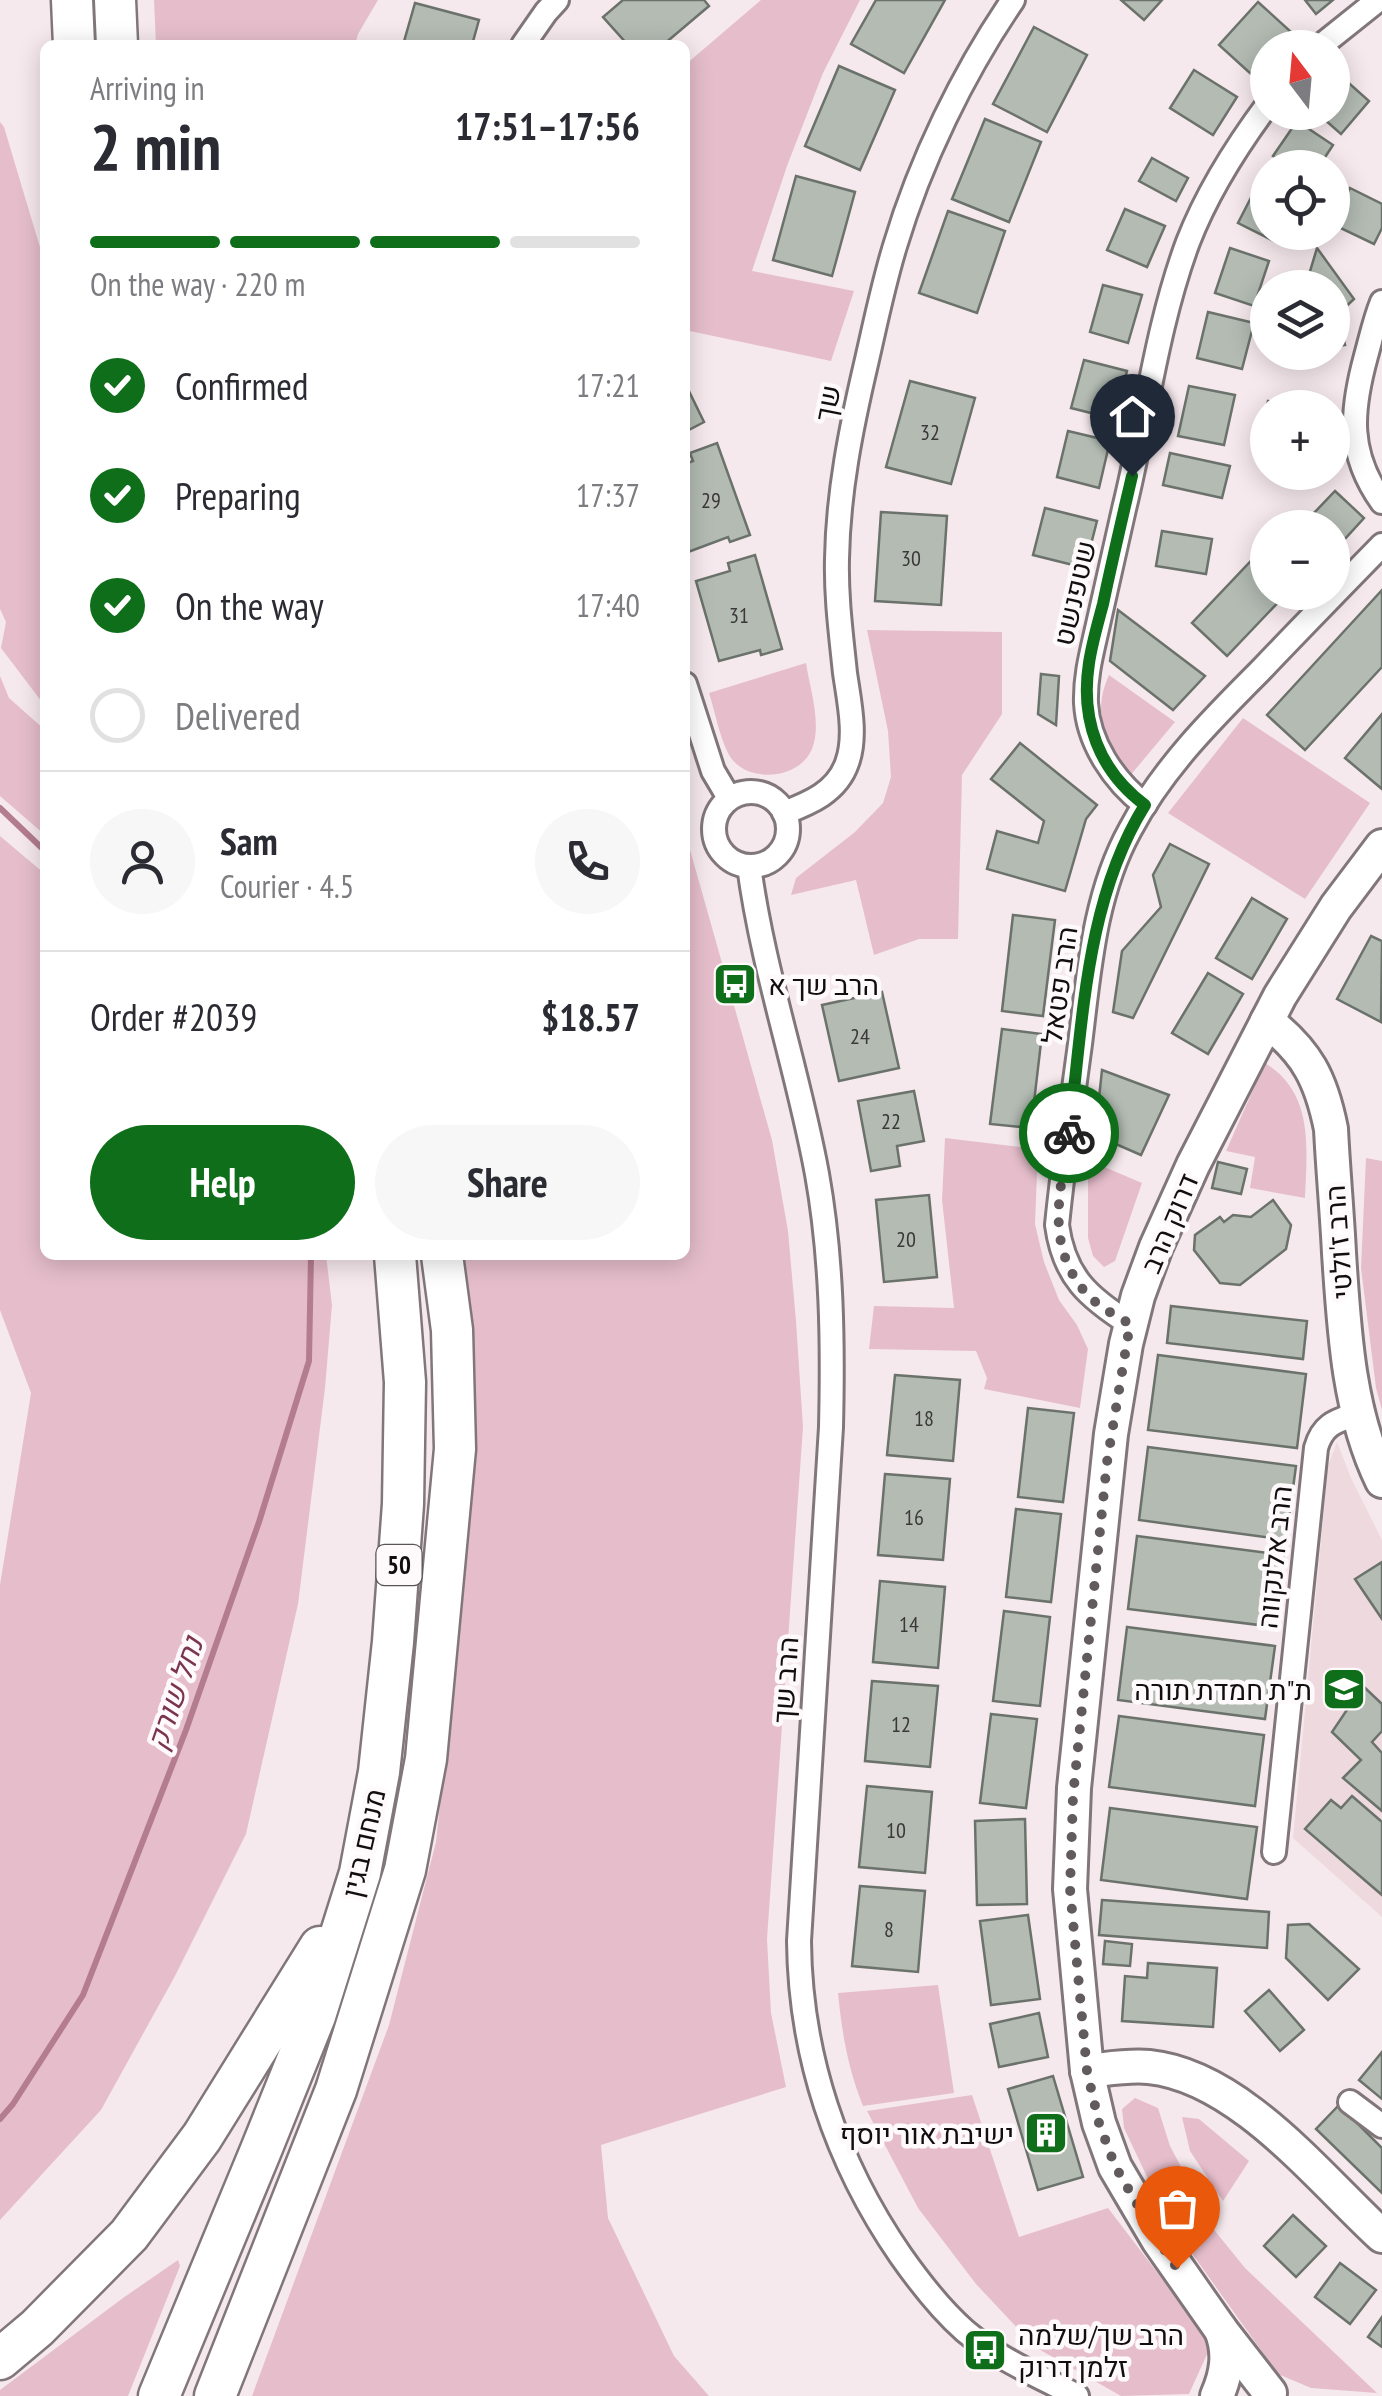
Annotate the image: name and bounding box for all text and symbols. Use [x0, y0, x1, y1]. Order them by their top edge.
north arrow [1250, 30, 1350, 130]
map controls [1250, 30, 1350, 610]
text: Arriving in [90, 67, 205, 109]
text: 17:51–17:56 [455, 101, 640, 150]
text: 2 min [90, 104, 221, 188]
button: locate [1250, 150, 1350, 250]
text: On the way · 220 m [90, 263, 305, 305]
button: layers [1250, 270, 1350, 370]
icon: check [90, 358, 145, 413]
text: Confirmed [175, 361, 308, 410]
text: 17:21 [576, 364, 640, 406]
pin [1090, 374, 1175, 477]
street label: שך [805, 382, 849, 424]
icon: home [1105, 389, 1160, 444]
button: + [1250, 390, 1350, 490]
house number: 32 [920, 418, 940, 446]
icon: check [90, 468, 145, 523]
text: Preparing [175, 471, 301, 520]
text: 17:37 [576, 474, 640, 516]
house number: 29 [701, 486, 721, 514]
button: − [1250, 510, 1350, 610]
street label: שטפנשט [1044, 537, 1104, 649]
house number: 30 [901, 544, 921, 572]
icon: check [90, 578, 145, 633]
text: On the way [175, 581, 323, 630]
text: 17:40 [576, 584, 640, 626]
house number: 31 [729, 601, 749, 629]
text: Delivered [175, 691, 301, 740]
button: person [90, 809, 195, 914]
button: phone [535, 809, 640, 914]
text: Sam [220, 816, 278, 865]
text: Courier · 4.5 [220, 865, 354, 907]
street label: הרב פטאל [1032, 924, 1086, 1046]
bus stop icon: הרב שך א [712, 961, 758, 1007]
place label: הרב שך א [768, 966, 879, 1003]
text: Order #2039 [90, 992, 257, 1041]
text: $18.57 [541, 992, 640, 1041]
house number: 24 [850, 1022, 870, 1050]
courier [1019, 1083, 1119, 1183]
icon: bike [1042, 1106, 1097, 1161]
house number: 22 [881, 1107, 901, 1135]
button: Help [90, 1125, 355, 1240]
button: Share [375, 1125, 640, 1240]
street label: דרוק הרב [1131, 1167, 1207, 1279]
street label: הרב ז'ולטי [1316, 1184, 1360, 1300]
house number: 20 [896, 1225, 916, 1253]
house number: 18 [914, 1404, 934, 1432]
street label: הרב אלנקווה [1248, 1484, 1300, 1630]
house number: 16 [904, 1503, 924, 1531]
road number: 50 [376, 1545, 422, 1585]
house number: 14 [899, 1610, 919, 1638]
water label: נחל שורק [137, 1629, 212, 1755]
street label: הרב שך [764, 1635, 806, 1725]
school or university icon: ת"ת חמדת תורה [1321, 1666, 1367, 1712]
place label: ת"ת חמדת תורה [1134, 1671, 1312, 1708]
house number: 12 [891, 1710, 911, 1738]
street label: מנחם בגין [333, 1785, 393, 1901]
house number: 10 [886, 1816, 906, 1844]
house number: 8 [884, 1915, 894, 1943]
building icon: ישיבת אור יוסף [1023, 2110, 1069, 2156]
place label: ישיבת אור יוסף [840, 2115, 1014, 2152]
pin [1135, 2166, 1220, 2269]
icon: bag [1150, 2181, 1205, 2236]
place label: הרב שך/שלמה זלמן דרוק [1018, 2316, 1184, 2385]
bus stop icon: הרב שך/שלמה זלמן דרוק [962, 2327, 1008, 2373]

